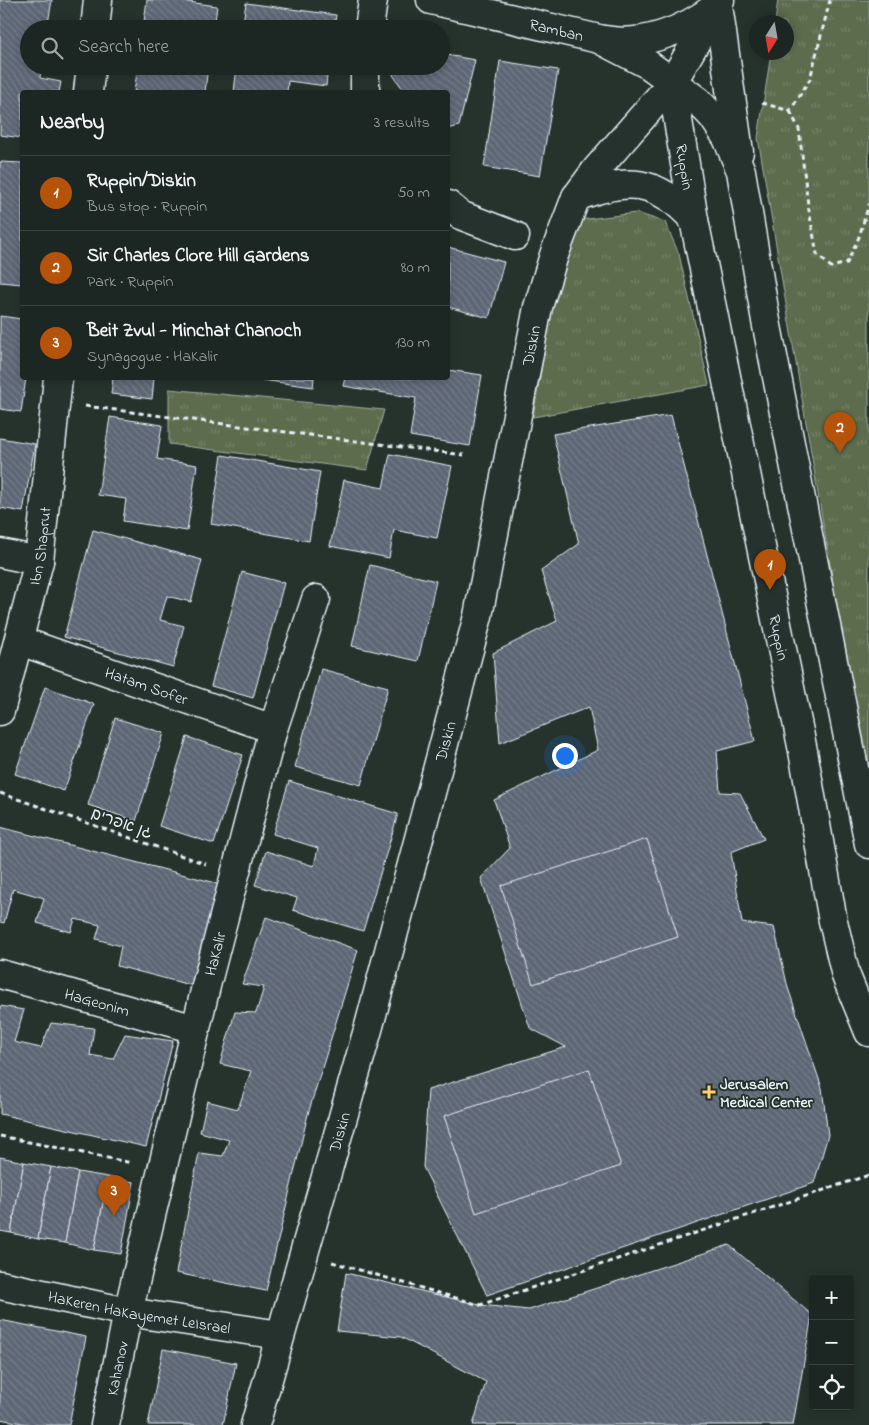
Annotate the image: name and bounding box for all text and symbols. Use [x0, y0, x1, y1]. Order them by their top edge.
street label: Ramban [527, 13, 586, 49]
north arrow [749, 15, 794, 60]
search box [20, 20, 450, 75]
icon: search [38, 34, 66, 62]
text: Search here [78, 34, 169, 61]
text: Nearby [40, 108, 104, 138]
text: 3 results [374, 111, 430, 135]
street label: Ruppin [668, 143, 699, 192]
text: Ruppin/Diskin [87, 168, 196, 195]
text: 1 [53, 181, 59, 205]
text: 50 m [398, 181, 430, 205]
text: Bus stop · Ruppin [87, 195, 207, 219]
text: Sir Charles Clore Hill Gardens [87, 243, 310, 270]
text: 2 [52, 256, 60, 280]
text: 80 m [401, 256, 430, 280]
text: Park · Ruppin [87, 270, 173, 294]
text: Beit Zvul - Minchat Chanoch [87, 318, 301, 345]
street label: Diskin [517, 323, 548, 369]
text: 3 [53, 331, 59, 355]
text: 130 m [395, 331, 430, 355]
text: Synagogue · HaKalir [87, 345, 218, 369]
pin: 2 [824, 412, 856, 453]
street label: Ibn Shaprut [23, 505, 59, 588]
pin: 1 [754, 549, 786, 590]
street label: Ruppin [761, 613, 794, 663]
street label: Hatam Sofer [101, 661, 191, 712]
street label: Diskin [430, 719, 464, 765]
your location [552, 743, 578, 769]
street label: גן אפרים [87, 802, 155, 846]
street label: HaKalir [199, 929, 234, 979]
street label: HaGeonim [61, 983, 132, 1024]
place label: Jerusalem Medical Center [720, 1073, 814, 1115]
marker: Jerusalem Medical Center [702, 1085, 716, 1099]
street label: Diskin [323, 1109, 358, 1156]
pin: 3 [98, 1175, 130, 1216]
map controls [809, 1275, 854, 1410]
button: + [809, 1275, 854, 1320]
street label: HaKeren HaKayemet LeIsrael [46, 1285, 232, 1341]
button: − [809, 1320, 854, 1365]
street label: Kahanov [101, 1338, 136, 1398]
button: locate [809, 1365, 854, 1410]

